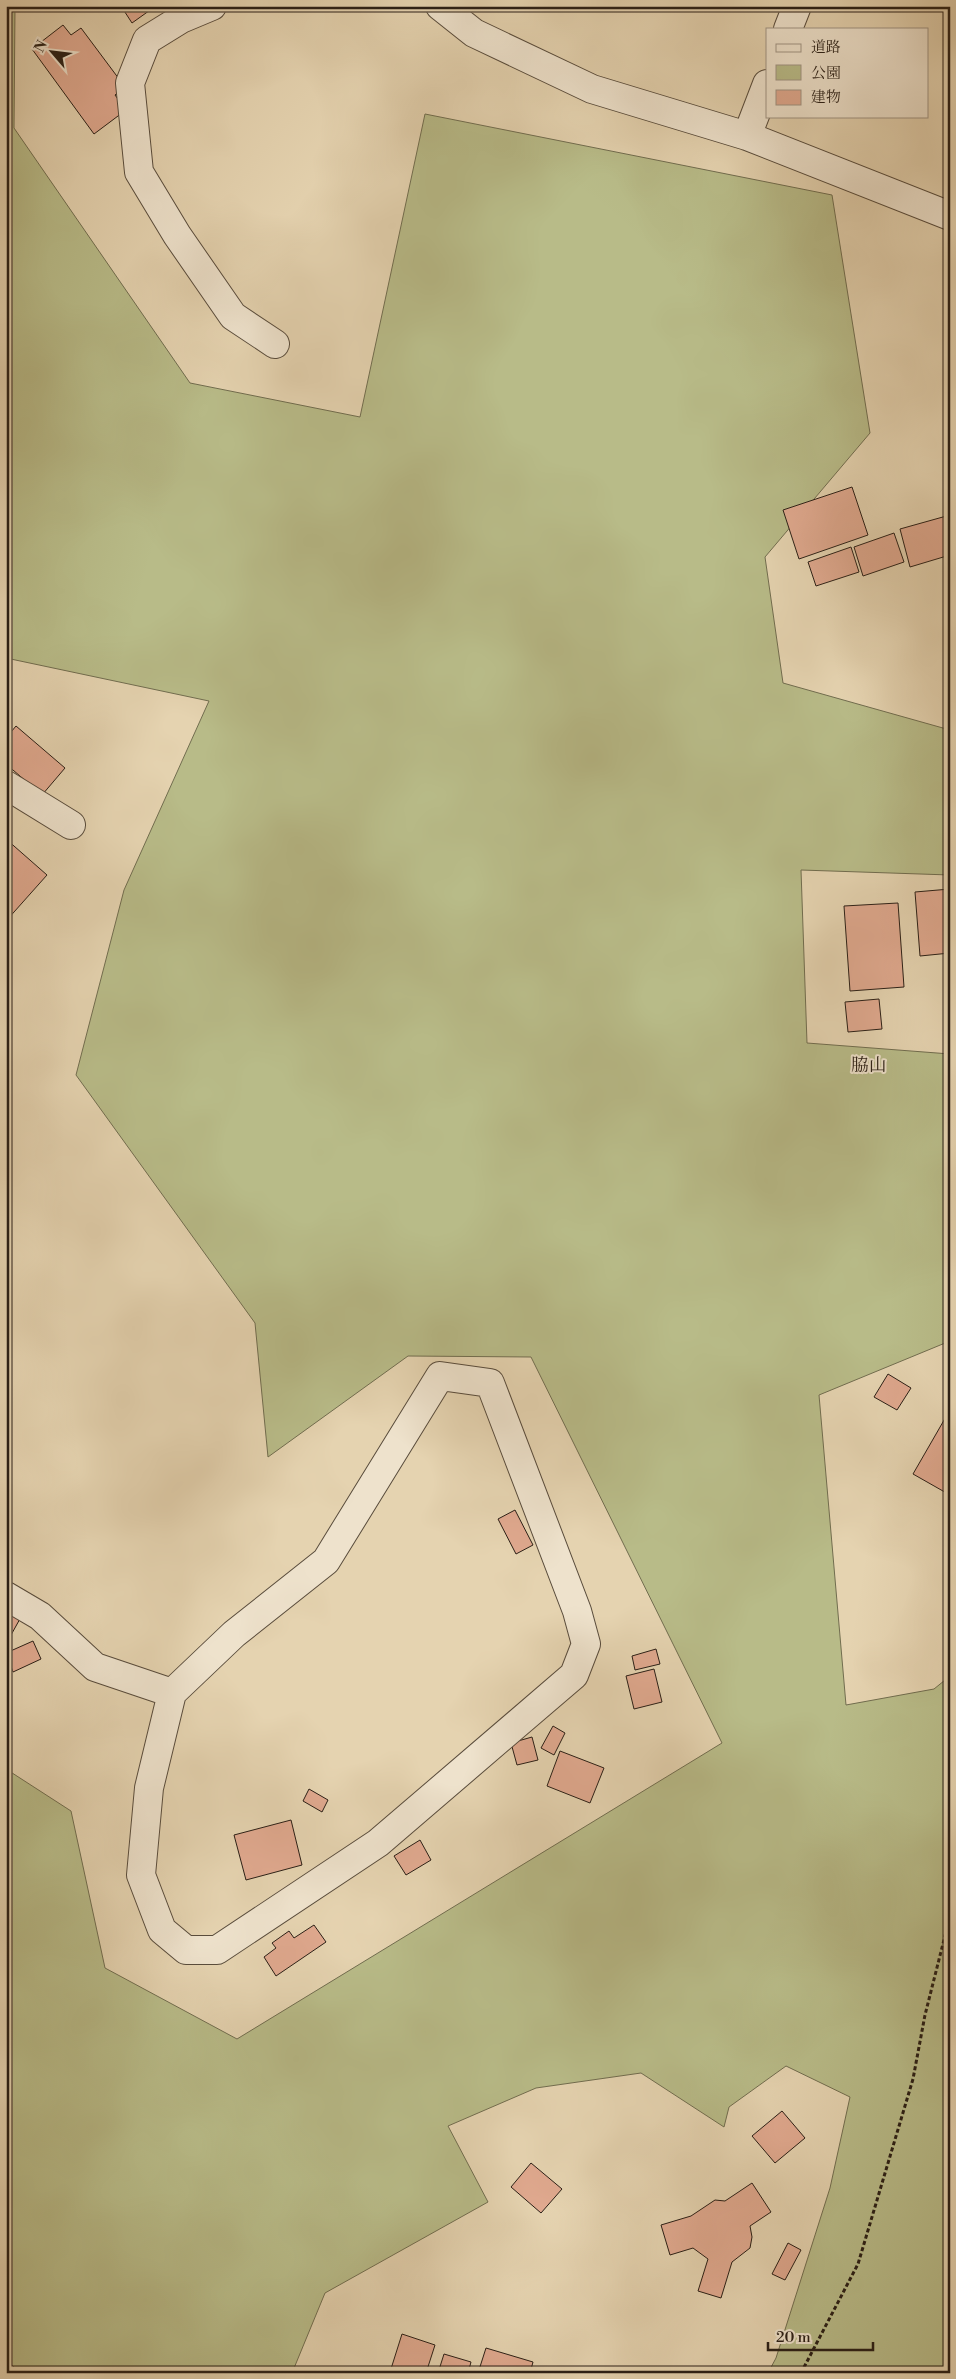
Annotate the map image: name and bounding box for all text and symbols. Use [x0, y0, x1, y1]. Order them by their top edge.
north arrow [28, 28, 78, 78]
legend [766, 28, 928, 118]
text: N [31, 37, 52, 55]
text: 道路 [811, 38, 841, 57]
text: 公園 [811, 64, 841, 83]
text: 建物 [811, 88, 841, 107]
district label: 脇山 [851, 1054, 887, 1077]
scale bar [768, 2319, 874, 2351]
text: 20 m [776, 2328, 811, 2347]

